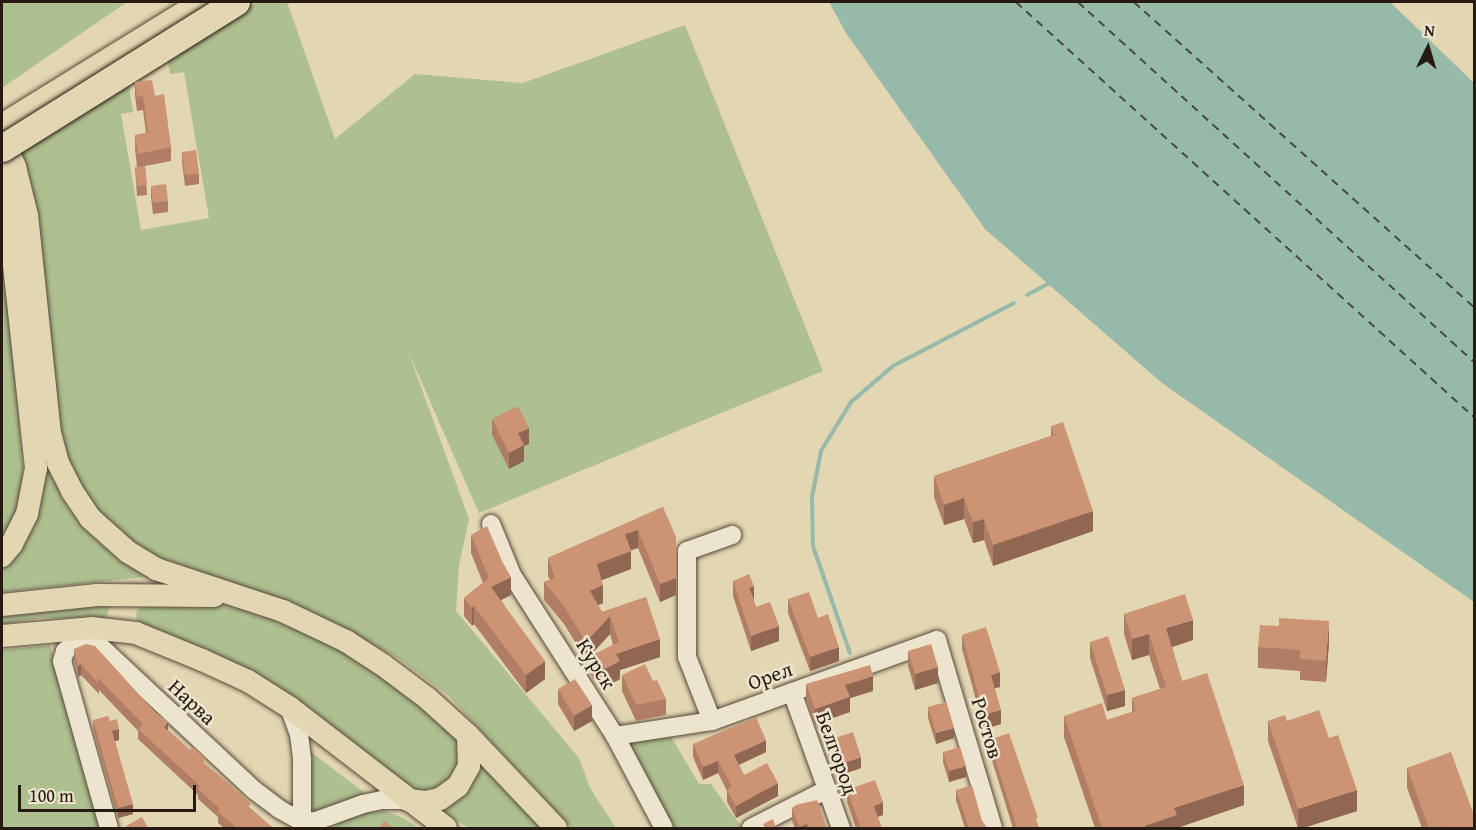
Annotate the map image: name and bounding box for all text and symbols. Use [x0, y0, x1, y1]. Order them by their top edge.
north arrow [1398, 18, 1458, 78]
text: N [1423, 18, 1436, 42]
street label: Курск [571, 634, 621, 694]
street label: Орел [744, 656, 796, 696]
street label: Нарва [163, 674, 221, 730]
street label: Ростов [966, 694, 1008, 762]
street label: Белгород [810, 708, 864, 798]
scale bar [21, 773, 200, 811]
text: 100 m [29, 782, 74, 809]

